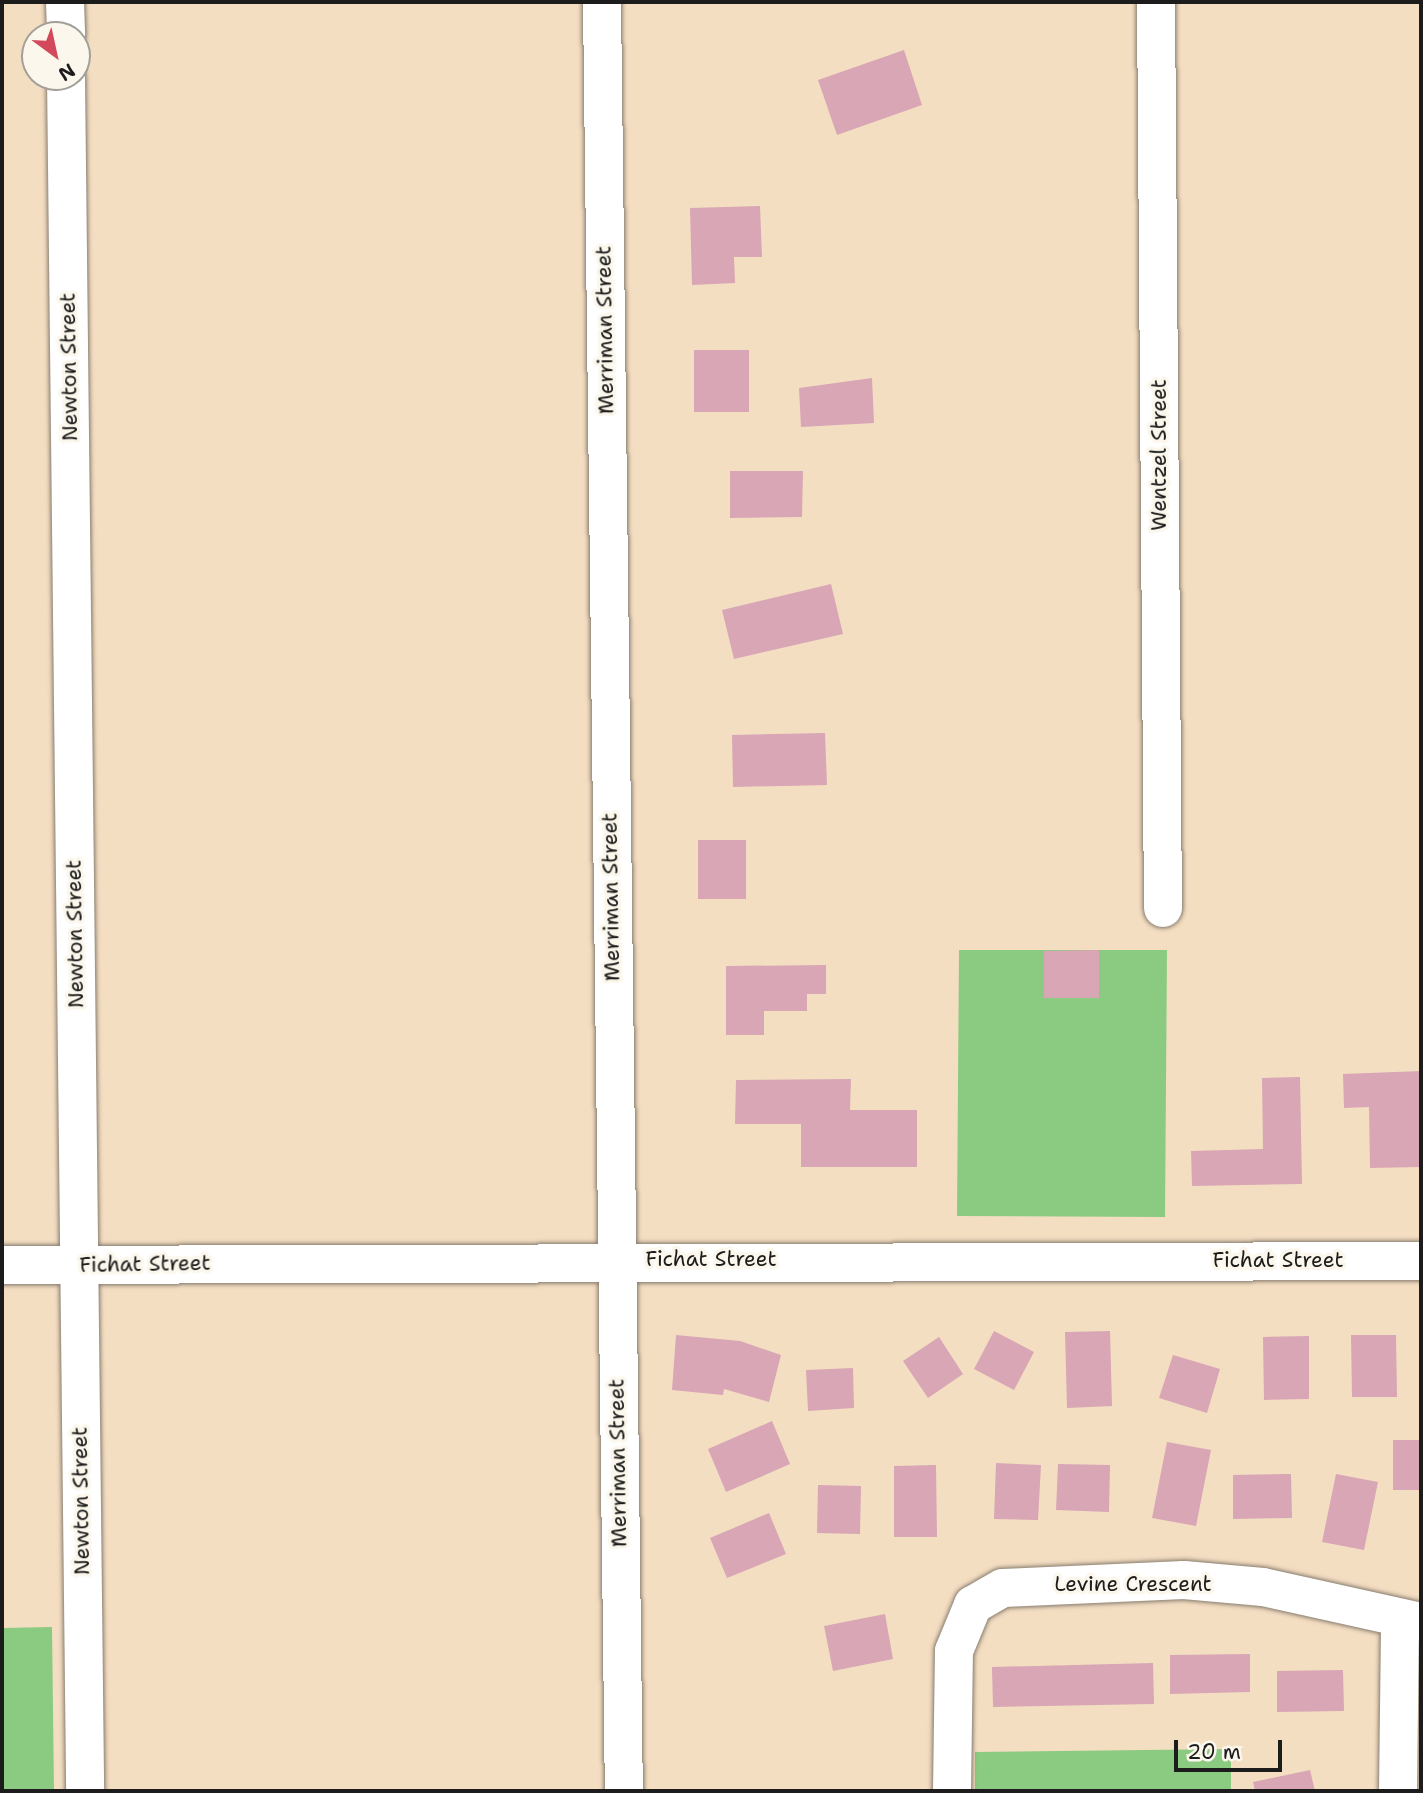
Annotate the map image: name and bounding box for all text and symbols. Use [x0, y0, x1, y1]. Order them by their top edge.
north arrow [21, 21, 91, 91]
text: N [53, 58, 80, 87]
street label: Merriman Street [591, 246, 619, 414]
street label: Newton Street [55, 293, 83, 441]
street label: Wentzel Street [1146, 379, 1172, 531]
street label: Merriman Street [597, 813, 625, 981]
street label: Newton Street [61, 860, 89, 1008]
street label: Fichat Street [645, 1246, 777, 1272]
street label: Fichat Street [1212, 1247, 1344, 1273]
street label: Fichat Street [79, 1250, 211, 1278]
street label: Merriman Street [604, 1379, 632, 1547]
street label: Newton Street [67, 1427, 95, 1575]
street label: Levine Crescent [1054, 1571, 1212, 1597]
scale bar [1178, 1727, 1286, 1771]
text: 20 m [1187, 1738, 1241, 1766]

